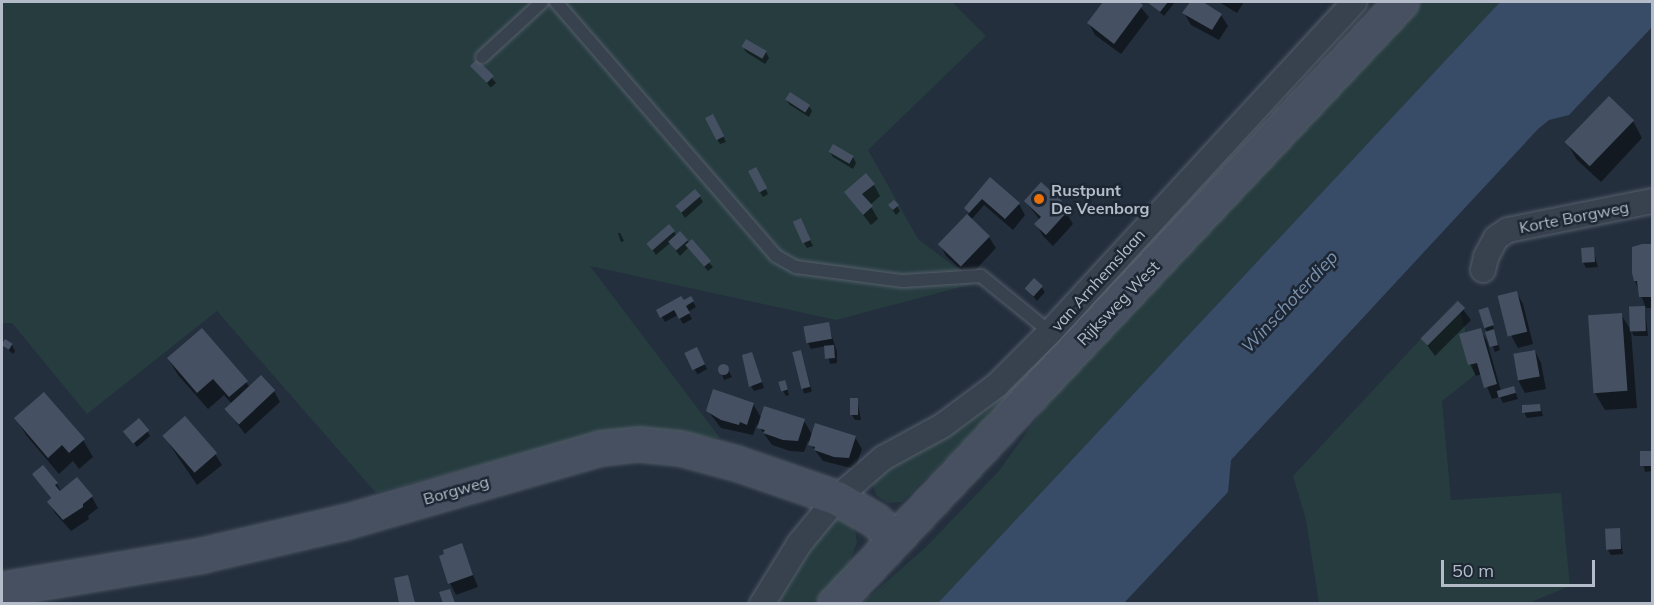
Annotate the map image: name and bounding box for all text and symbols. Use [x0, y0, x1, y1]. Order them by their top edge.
place label: Rustpunt De Veenborg [1051, 180, 1150, 218]
marker: Rustpunt De Veenborg [1032, 192, 1046, 206]
street label: Korte Borgweg [1518, 197, 1630, 237]
street label: van Arnhemslaan [1047, 225, 1149, 335]
water label: Winschoterdiep [1237, 247, 1343, 357]
street label: Rijksweg West [1073, 257, 1163, 349]
street label: Borgweg [421, 471, 491, 509]
scale bar [1444, 548, 1598, 586]
text: 50 m [1452, 559, 1494, 582]

